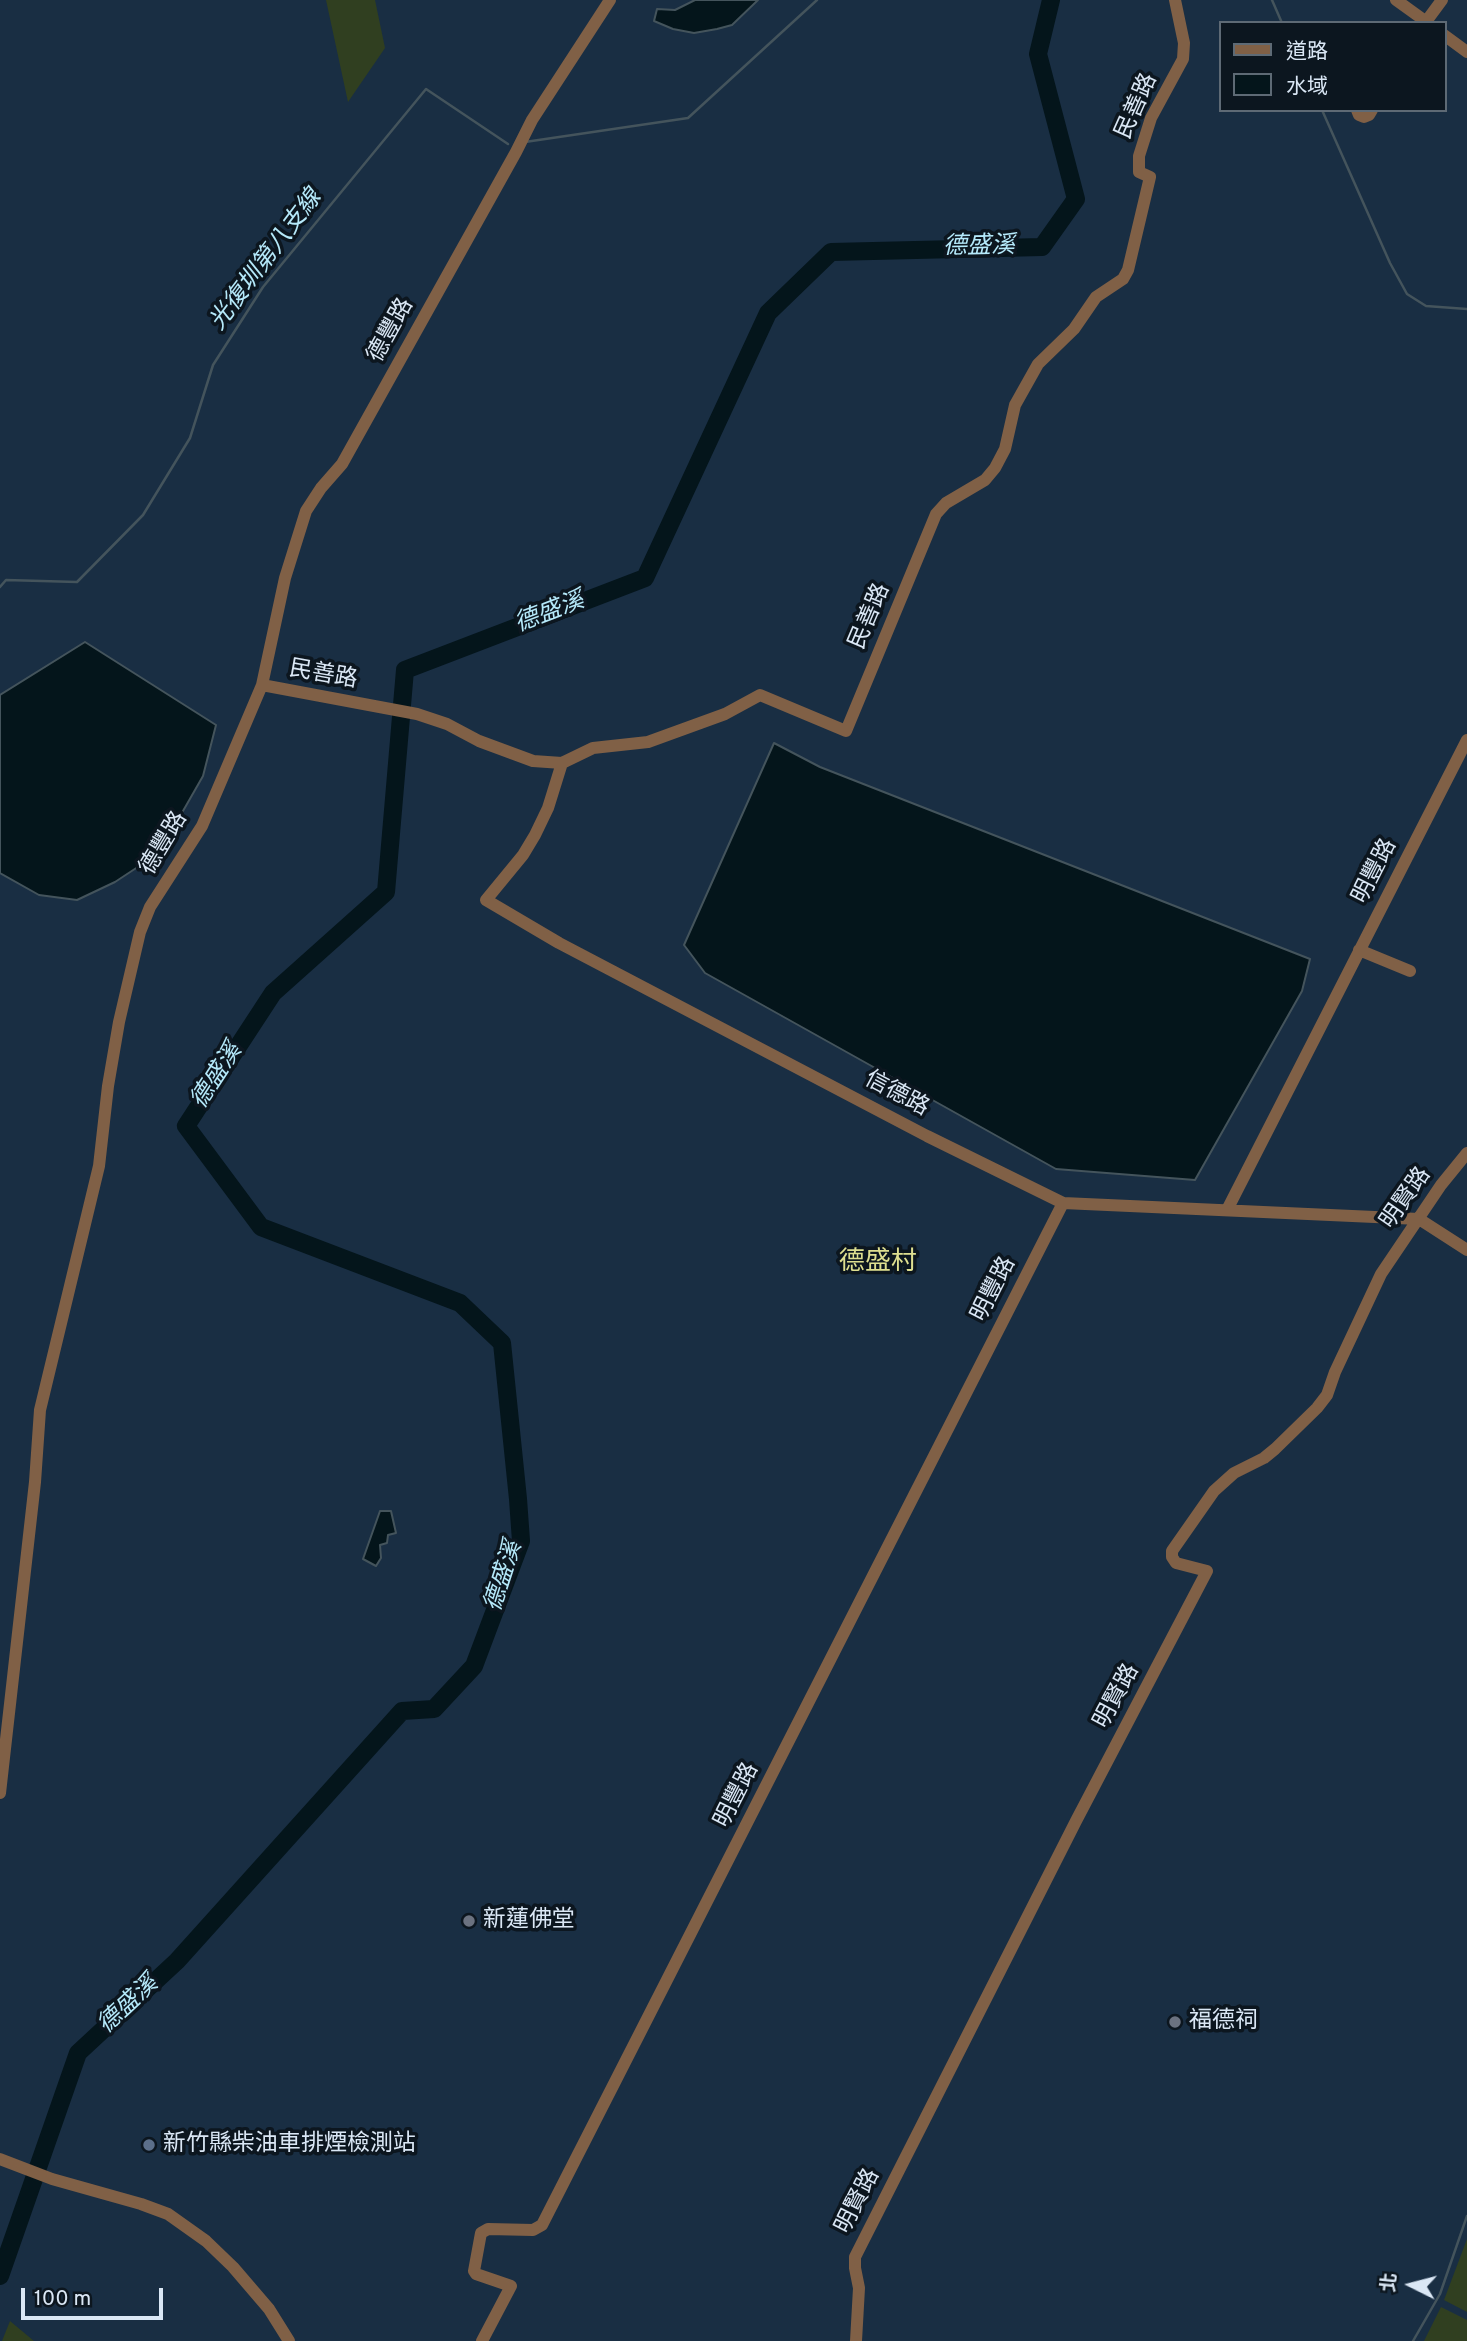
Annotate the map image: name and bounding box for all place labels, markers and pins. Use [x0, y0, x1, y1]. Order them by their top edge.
place label: 新蓮佛堂 [483, 1907, 575, 1935]
marker: 新蓮佛堂 [461, 1913, 477, 1929]
place label: 福德祠 [1189, 2008, 1258, 2036]
marker: 福德祠 [1167, 2014, 1183, 2030]
place label: 新竹縣柴油車排煙檢測站 [163, 2131, 416, 2159]
marker: 新竹縣柴油車排煙檢測站 [141, 2137, 157, 2153]

